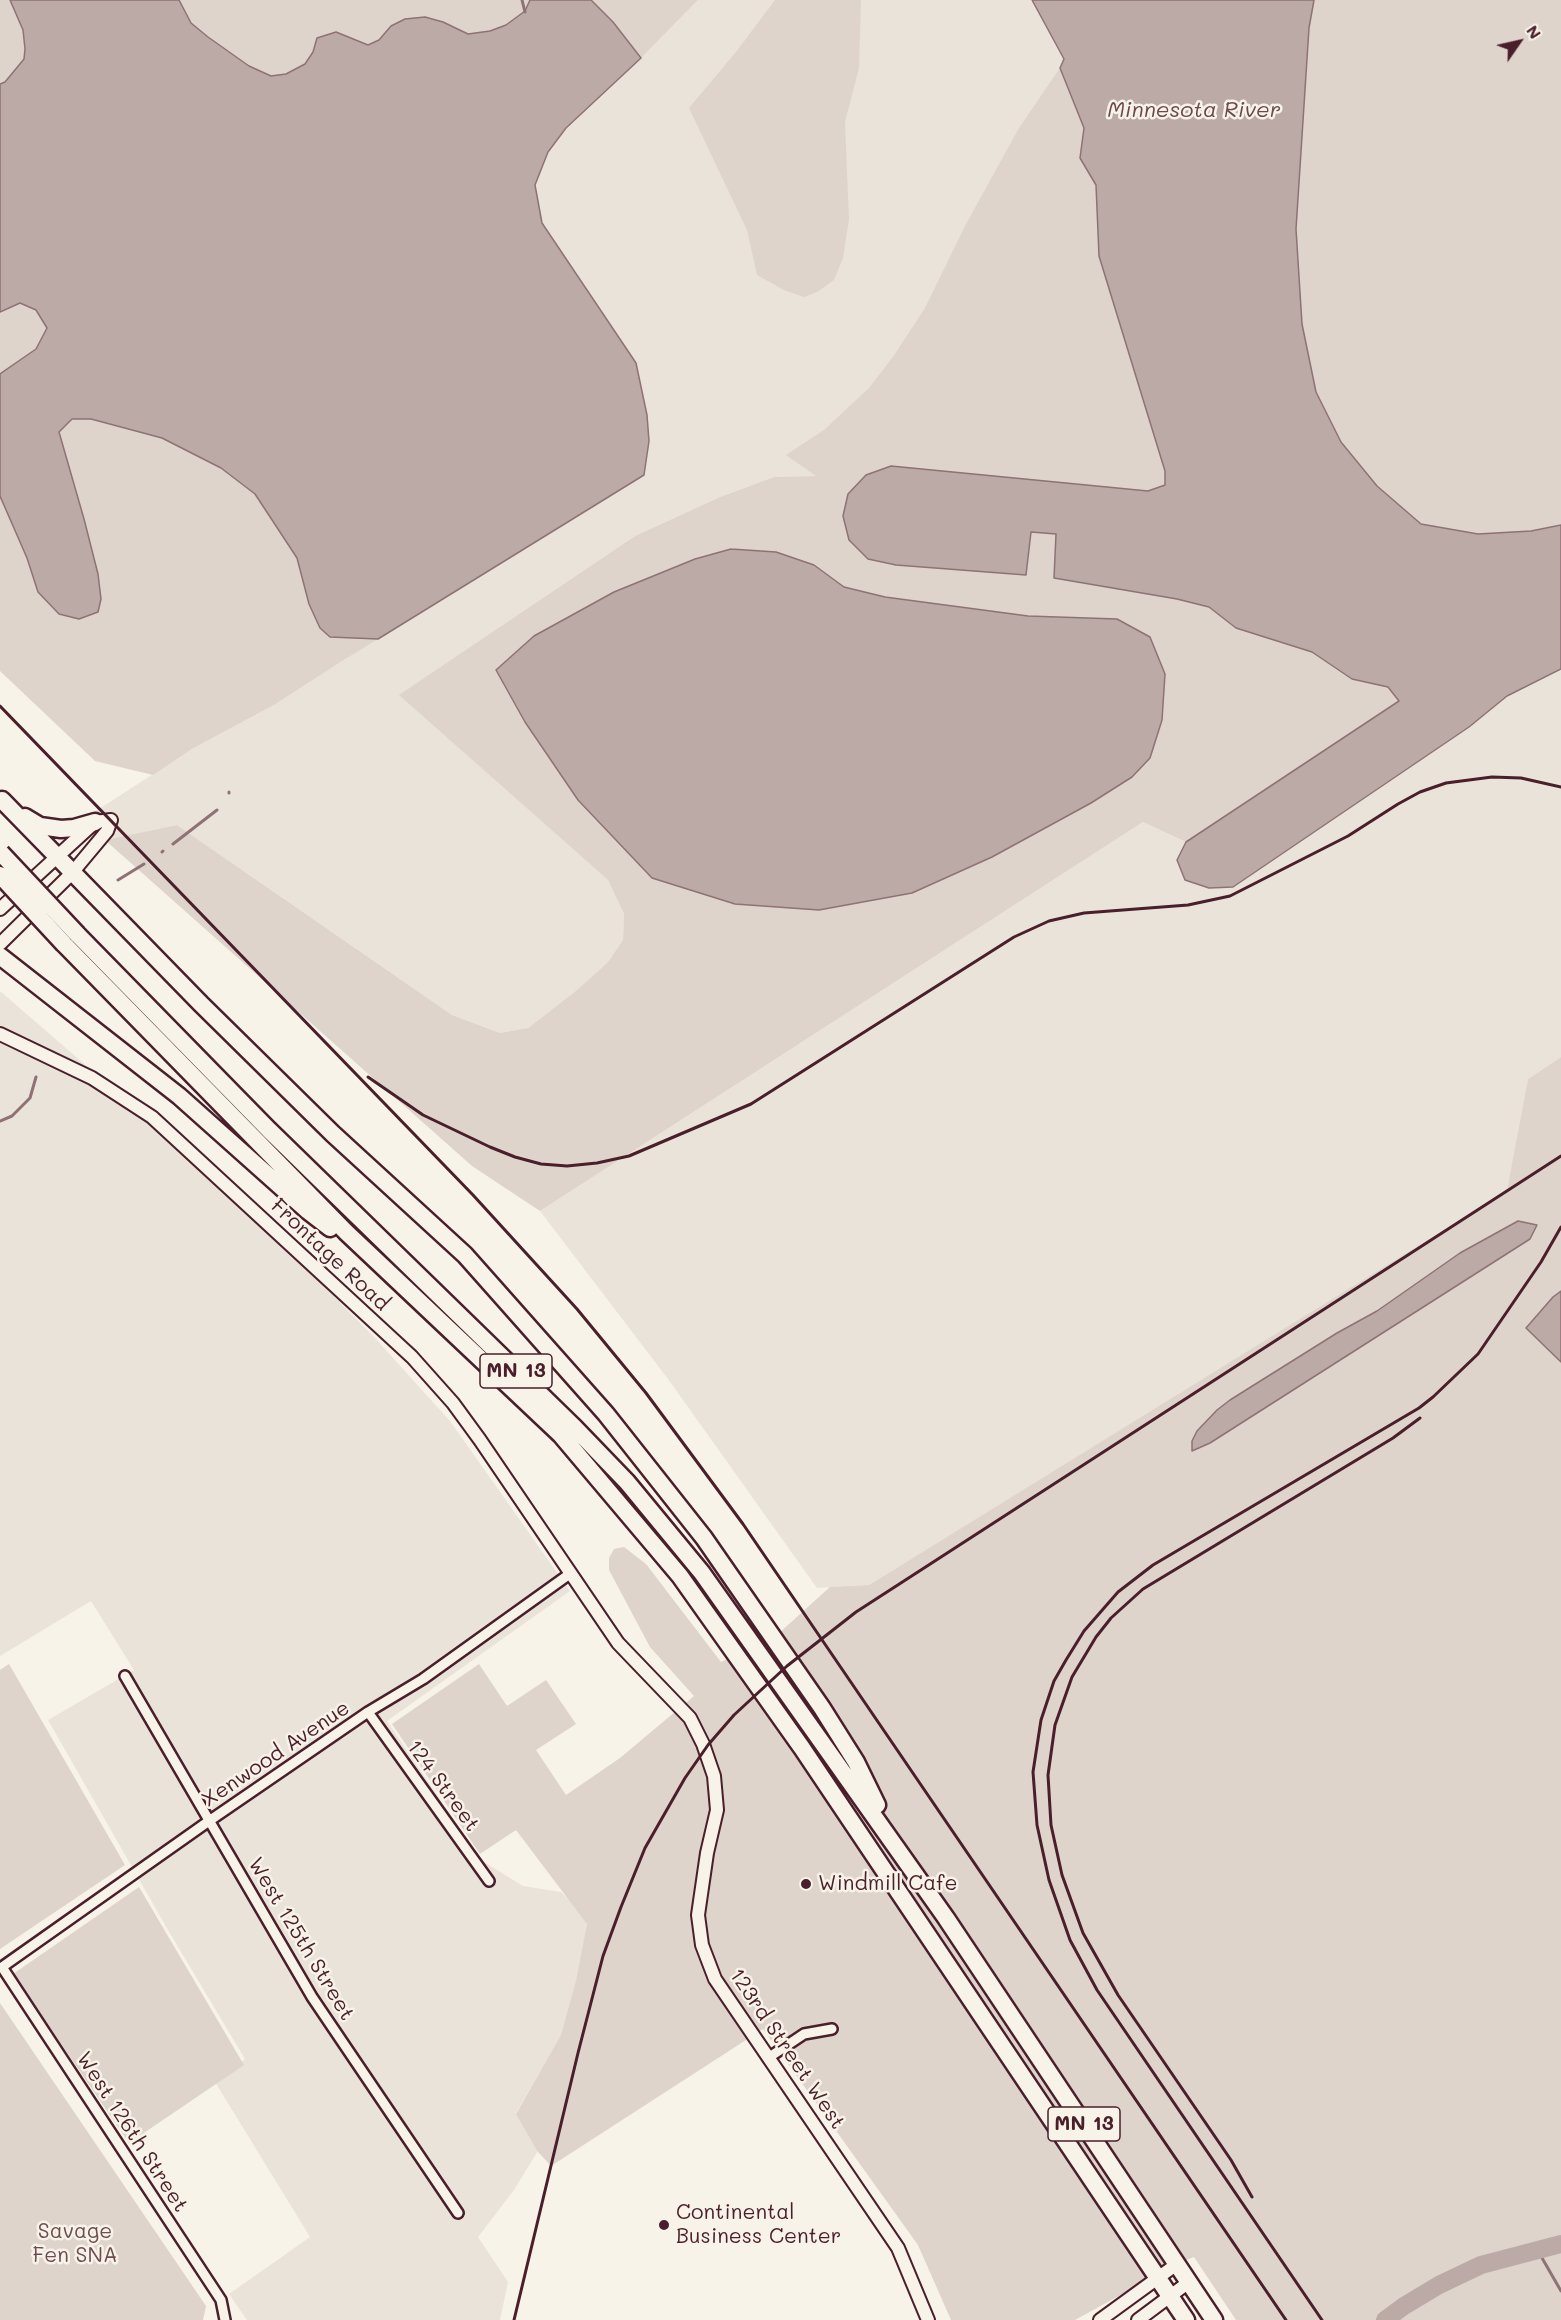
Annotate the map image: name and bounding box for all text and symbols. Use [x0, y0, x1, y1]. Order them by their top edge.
north arrow [1489, 12, 1549, 72]
text: N [1522, 21, 1546, 43]
water label: Minnesota River [1107, 97, 1281, 123]
street label: Frontage Road [265, 1194, 395, 1316]
road number: MN 13 [480, 1354, 552, 1388]
street label: Xenwood Avenue [197, 1695, 355, 1813]
street label: 124 Street [401, 1735, 485, 1837]
street label: West 125th Street [242, 1853, 360, 2025]
place label: Windmill Cafe [818, 1871, 957, 1897]
marker: Windmill Cafe [799, 1877, 813, 1891]
street label: 123rd Street West [724, 1964, 850, 2134]
street label: West 126th Street [71, 2047, 193, 2217]
road number: MN 13 [1048, 2107, 1120, 2141]
place label: Continental Business Center [676, 2200, 841, 2250]
marker: Continental Business Center [657, 2218, 671, 2232]
park label: Savage Fen SNA [33, 2219, 117, 2269]

